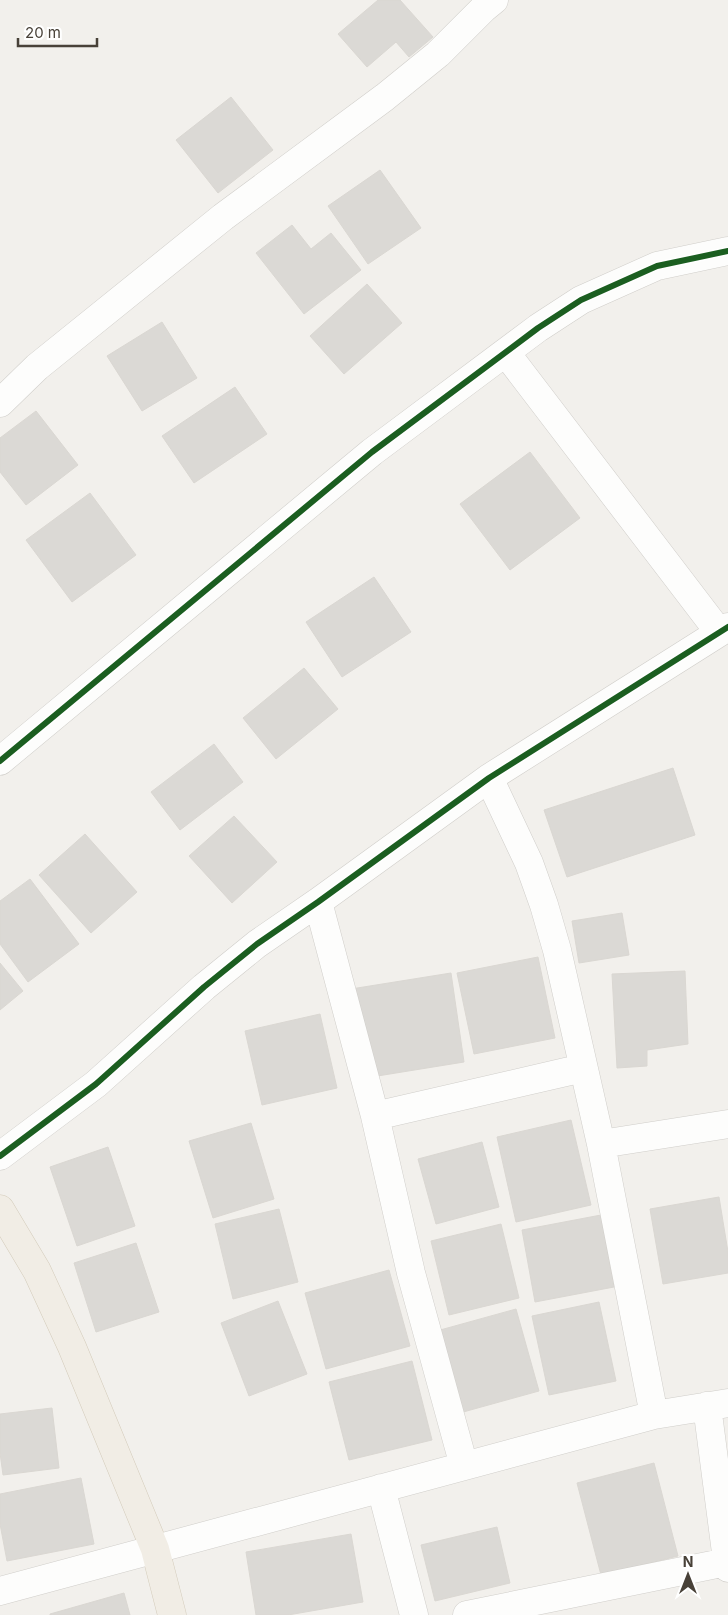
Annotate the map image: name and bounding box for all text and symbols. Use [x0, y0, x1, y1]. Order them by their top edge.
scale bar [18, 15, 96, 47]
text: 20 m [25, 23, 61, 42]
north arrow [663, 1550, 713, 1600]
text: N [683, 1553, 693, 1570]

